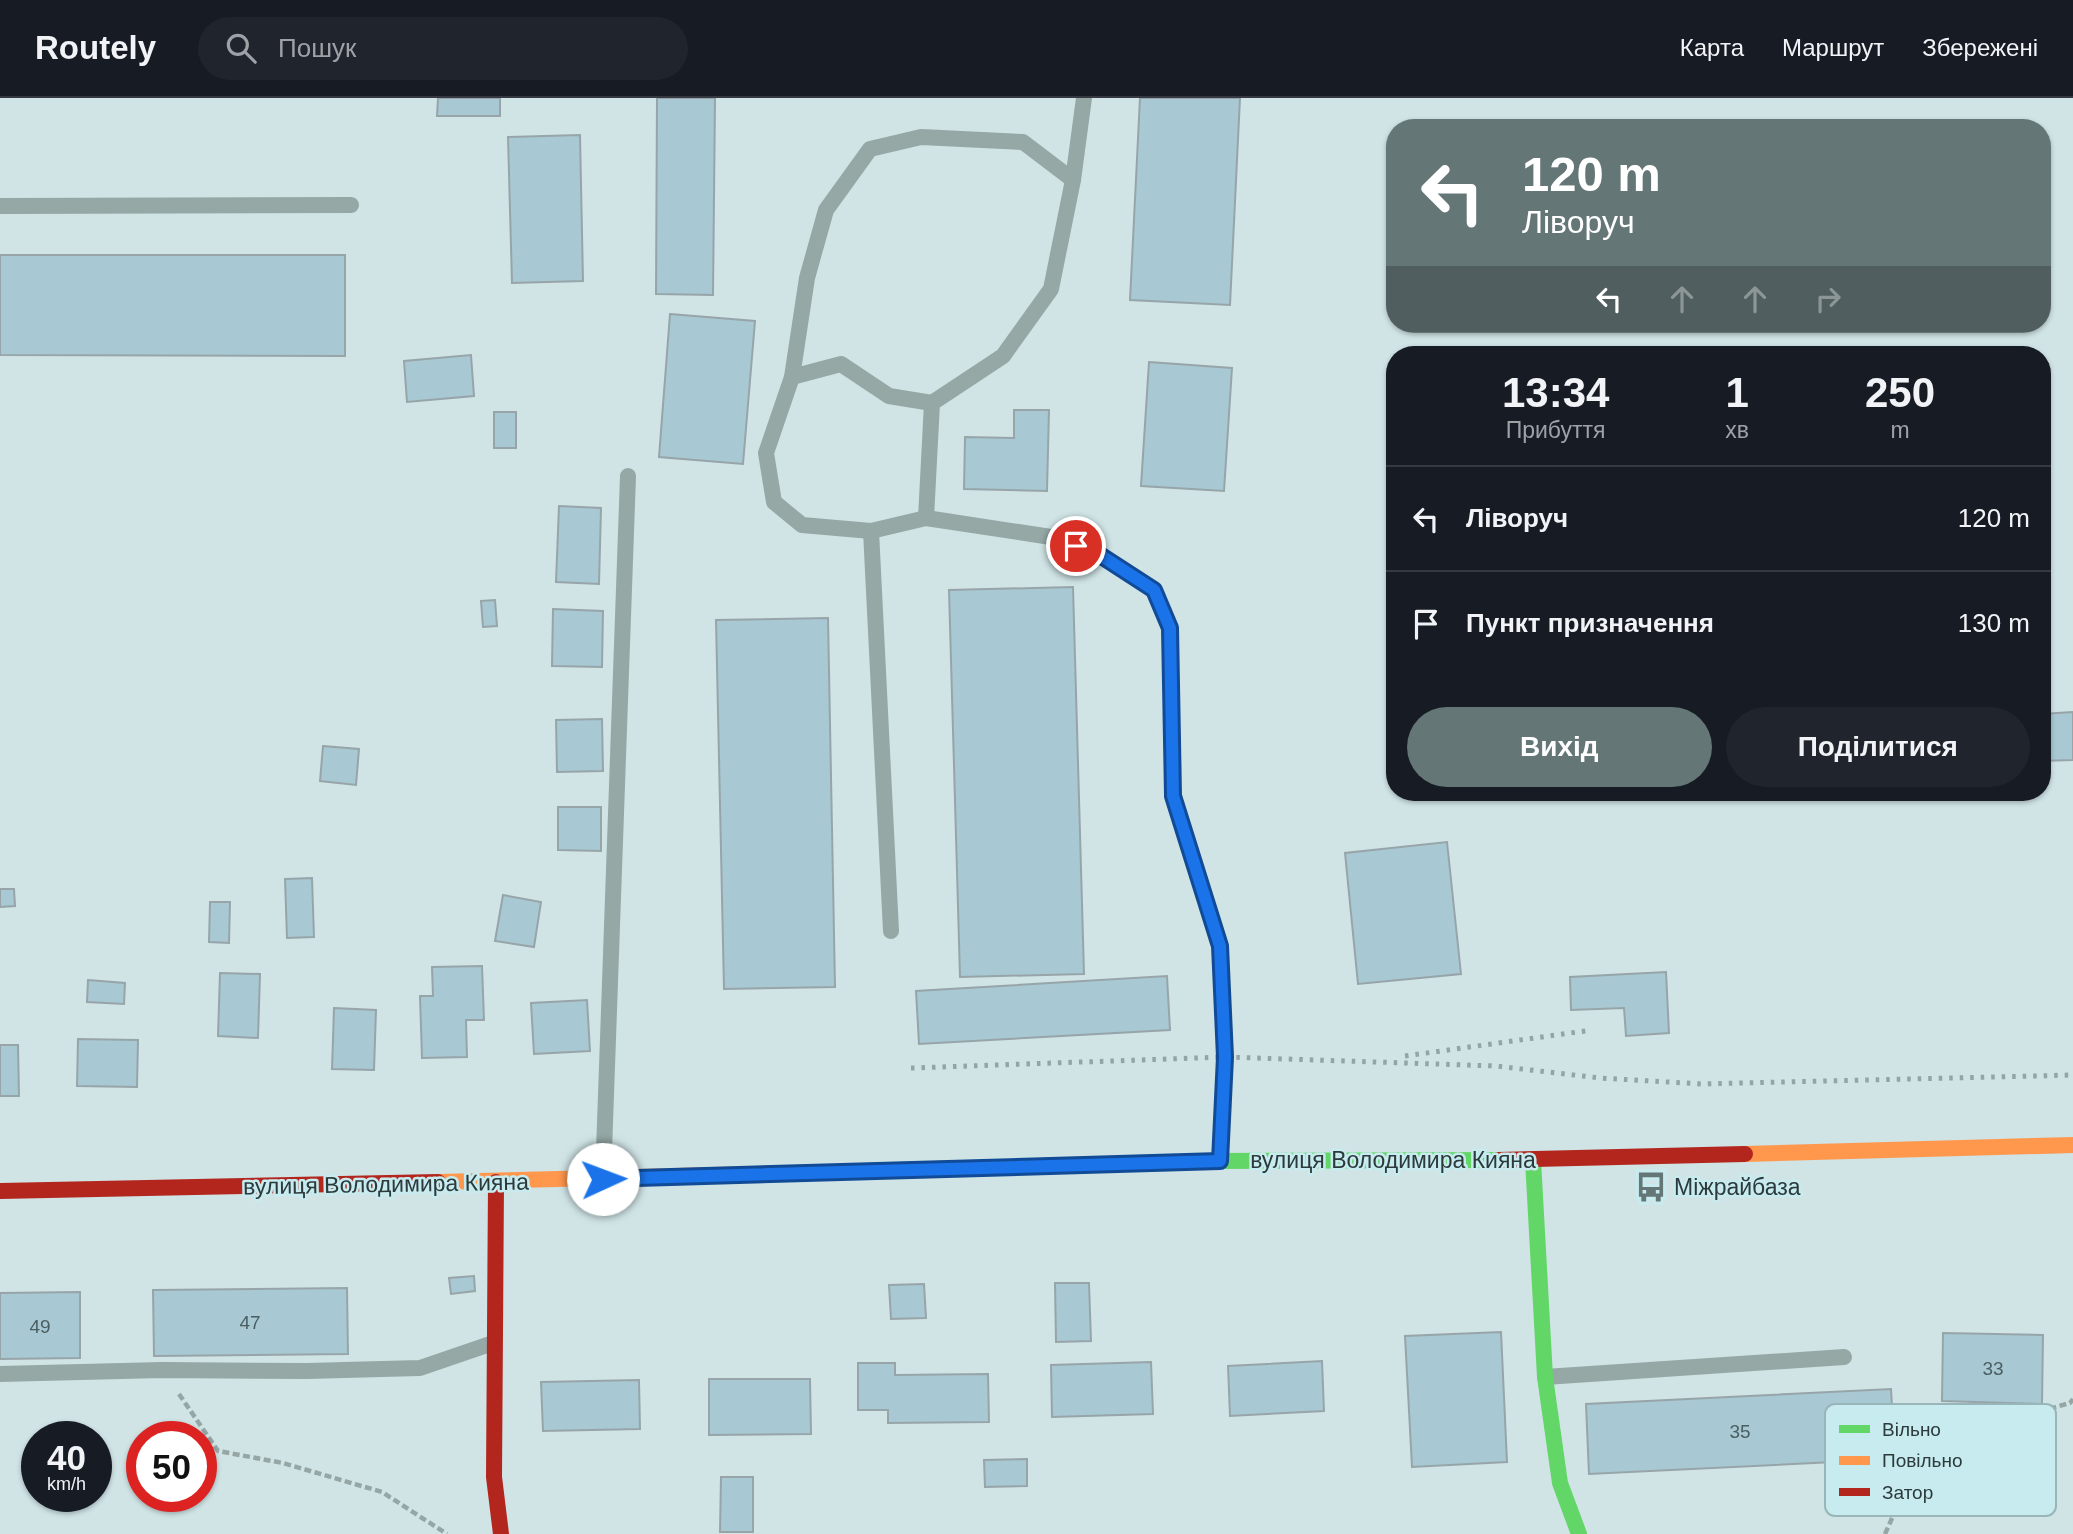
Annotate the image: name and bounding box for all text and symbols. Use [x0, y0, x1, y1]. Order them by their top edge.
search box [198, 17, 688, 80]
text: Routely [35, 29, 156, 66]
icon: search [222, 29, 260, 67]
text: Пошук [278, 33, 356, 63]
text: Карта [1680, 34, 1744, 61]
text: Маршрут [1782, 34, 1884, 61]
text: Збережені [1922, 34, 2038, 61]
icon: left [1407, 147, 1498, 238]
text: 120 m [1522, 147, 1661, 201]
text: Ліворуч [1522, 204, 1635, 240]
icon: left [1590, 280, 1628, 318]
icon: ahead [1663, 280, 1701, 318]
icon: ahead [1736, 280, 1774, 318]
icon: right [1809, 280, 1847, 318]
text: 13:34 [1502, 369, 1609, 416]
text: 1 [1725, 369, 1749, 416]
text: 250 [1865, 369, 1935, 416]
text: Прибуття [1506, 417, 1606, 443]
text: хв [1725, 417, 1749, 443]
text: m [1890, 417, 1910, 443]
icon: left [1407, 500, 1445, 538]
text: Ліворуч [1466, 503, 1568, 533]
text: 120 m [1958, 503, 2030, 533]
pin [1046, 516, 1106, 576]
icon: arrive [1057, 527, 1095, 565]
icon: arrive [1407, 605, 1445, 643]
text: Пункт призначення [1466, 608, 1714, 638]
text: 130 m [1958, 608, 2030, 638]
button: Вихід [1407, 707, 1712, 787]
button: Поділитися [1726, 707, 2030, 787]
position arrow [566, 1142, 640, 1216]
street label: вулиця Володимира Кияна [1250, 1147, 1536, 1173]
street label: вулиця Володимира Кияна [243, 1169, 529, 1199]
bus stop icon: Міжрайбаза [1634, 1170, 1668, 1204]
place label: Міжрайбаза [1674, 1174, 1801, 1200]
house number: 47 [239, 1312, 261, 1333]
house number: 49 [29, 1316, 51, 1337]
house number: 33 [1982, 1358, 2004, 1379]
legend [1825, 1404, 2056, 1516]
text: Вільно [1882, 1419, 1941, 1440]
speed limit sign: 50 [126, 1421, 217, 1512]
house number: 35 [1729, 1421, 1751, 1442]
text: 40 [47, 1438, 86, 1477]
text: Повільно [1882, 1450, 1963, 1471]
text: km/h [47, 1474, 86, 1494]
text: Затор [1882, 1482, 1933, 1503]

